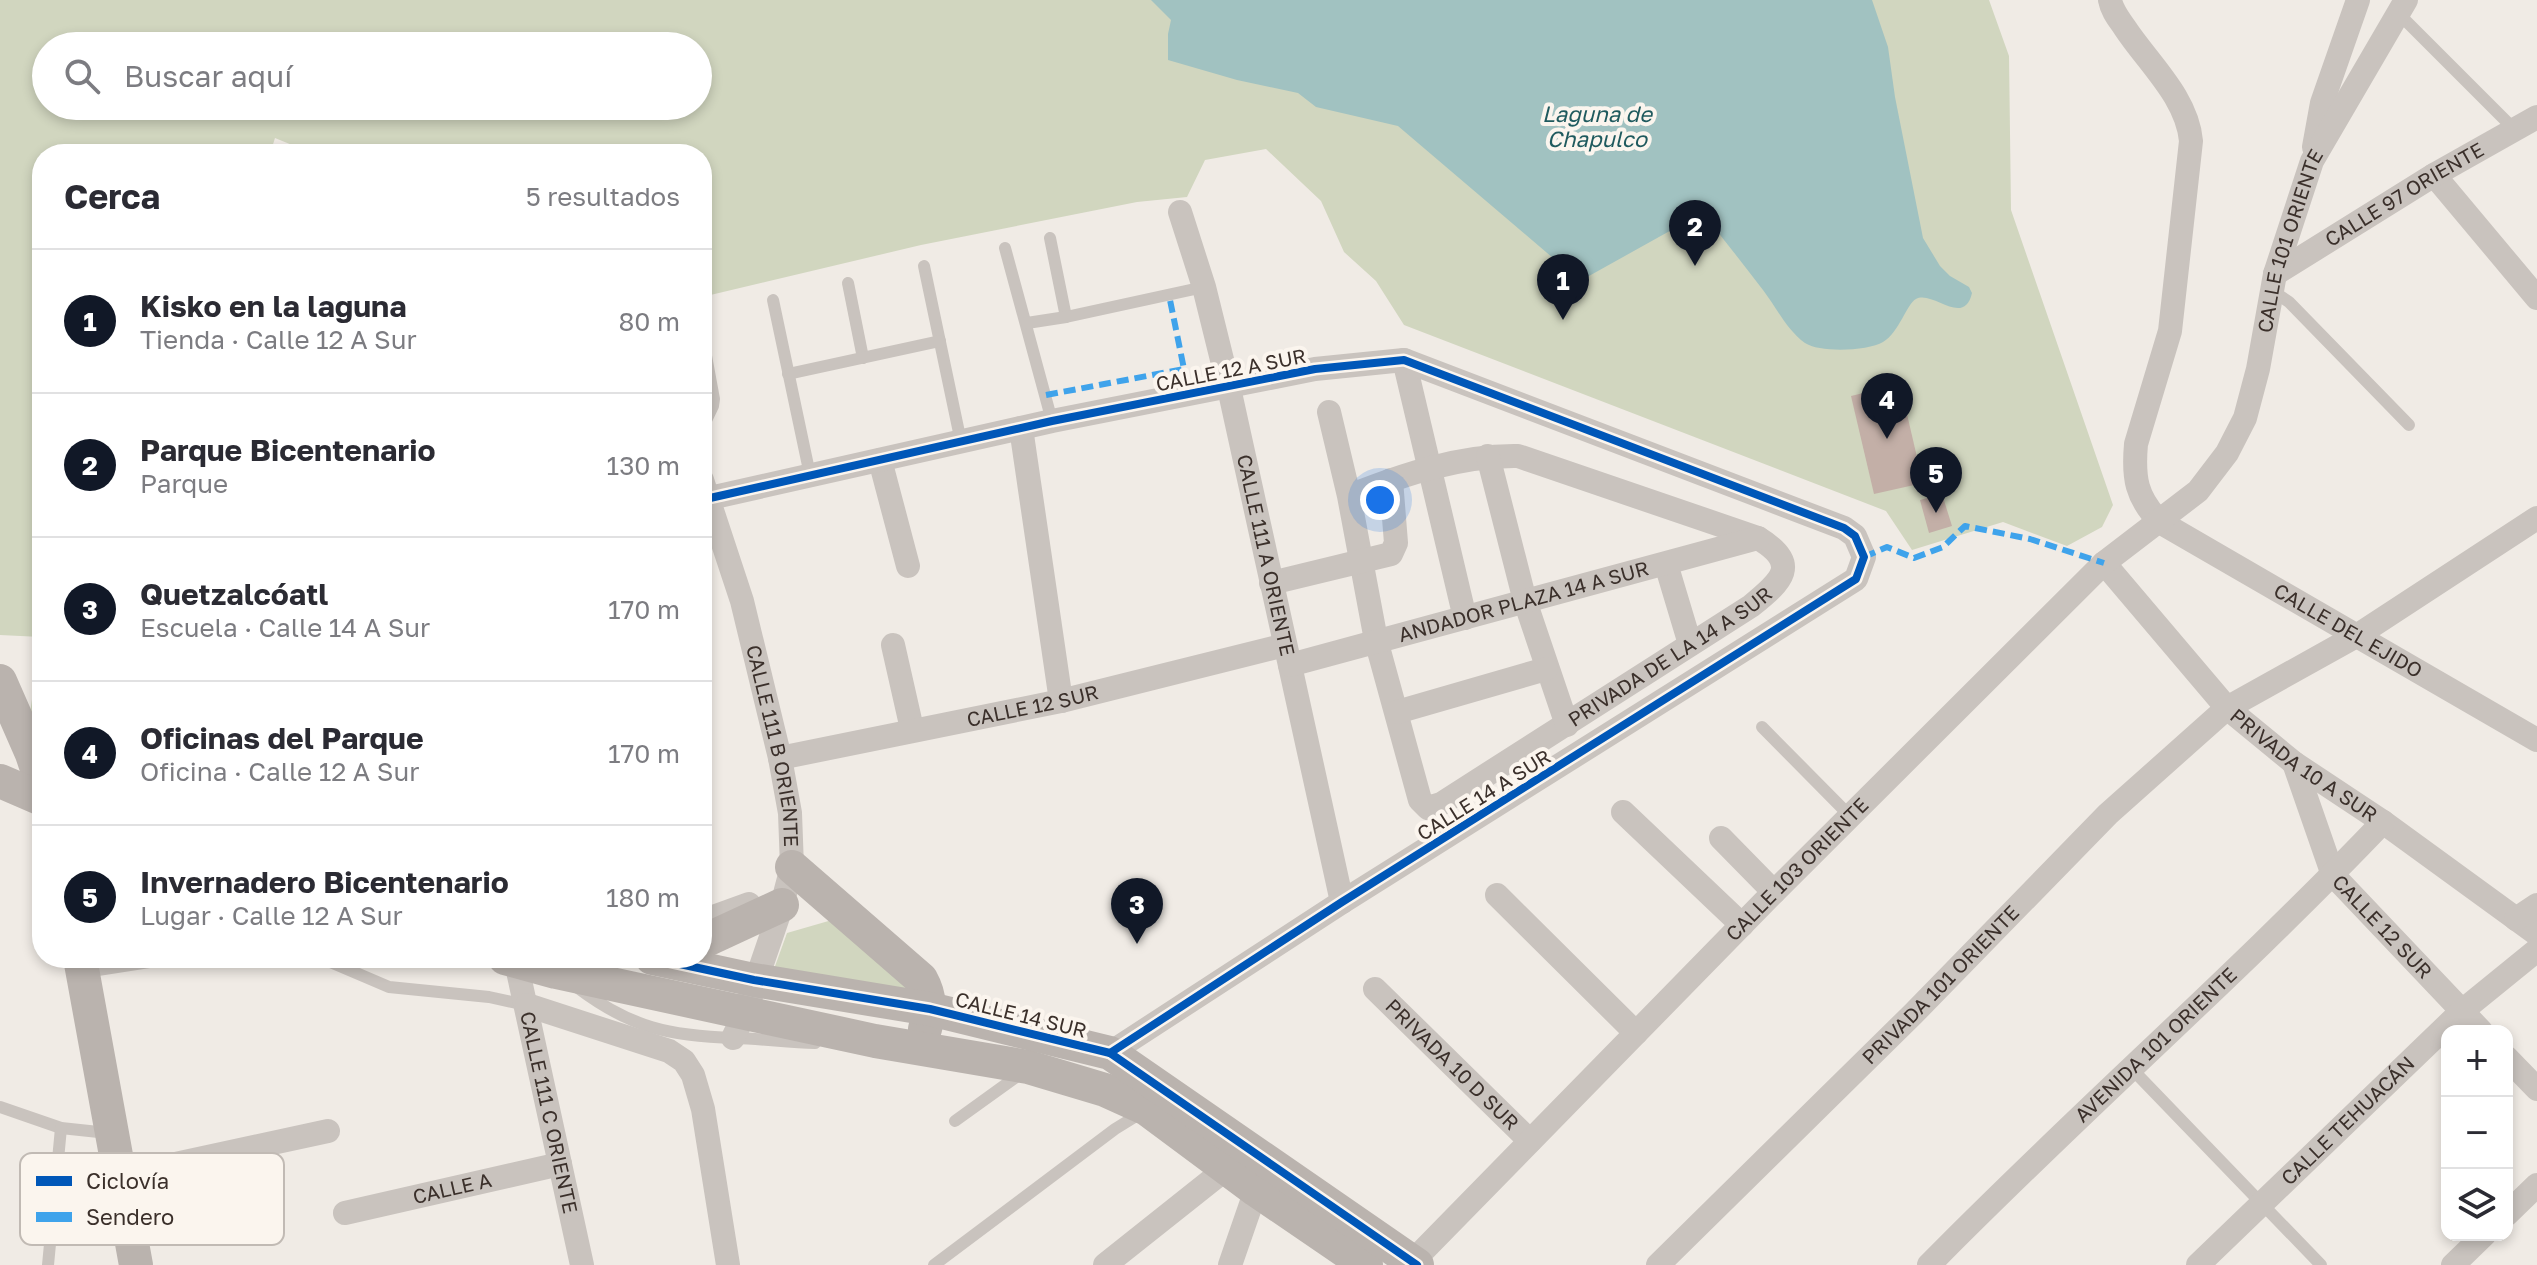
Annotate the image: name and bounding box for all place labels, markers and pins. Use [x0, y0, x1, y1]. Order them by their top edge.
pin: 2 [1669, 200, 1721, 266]
pin: 1 [1537, 254, 1589, 320]
pin: 4 [1861, 373, 1913, 439]
pin: 5 [1910, 447, 1962, 513]
pin: 3 [1111, 878, 1163, 944]

